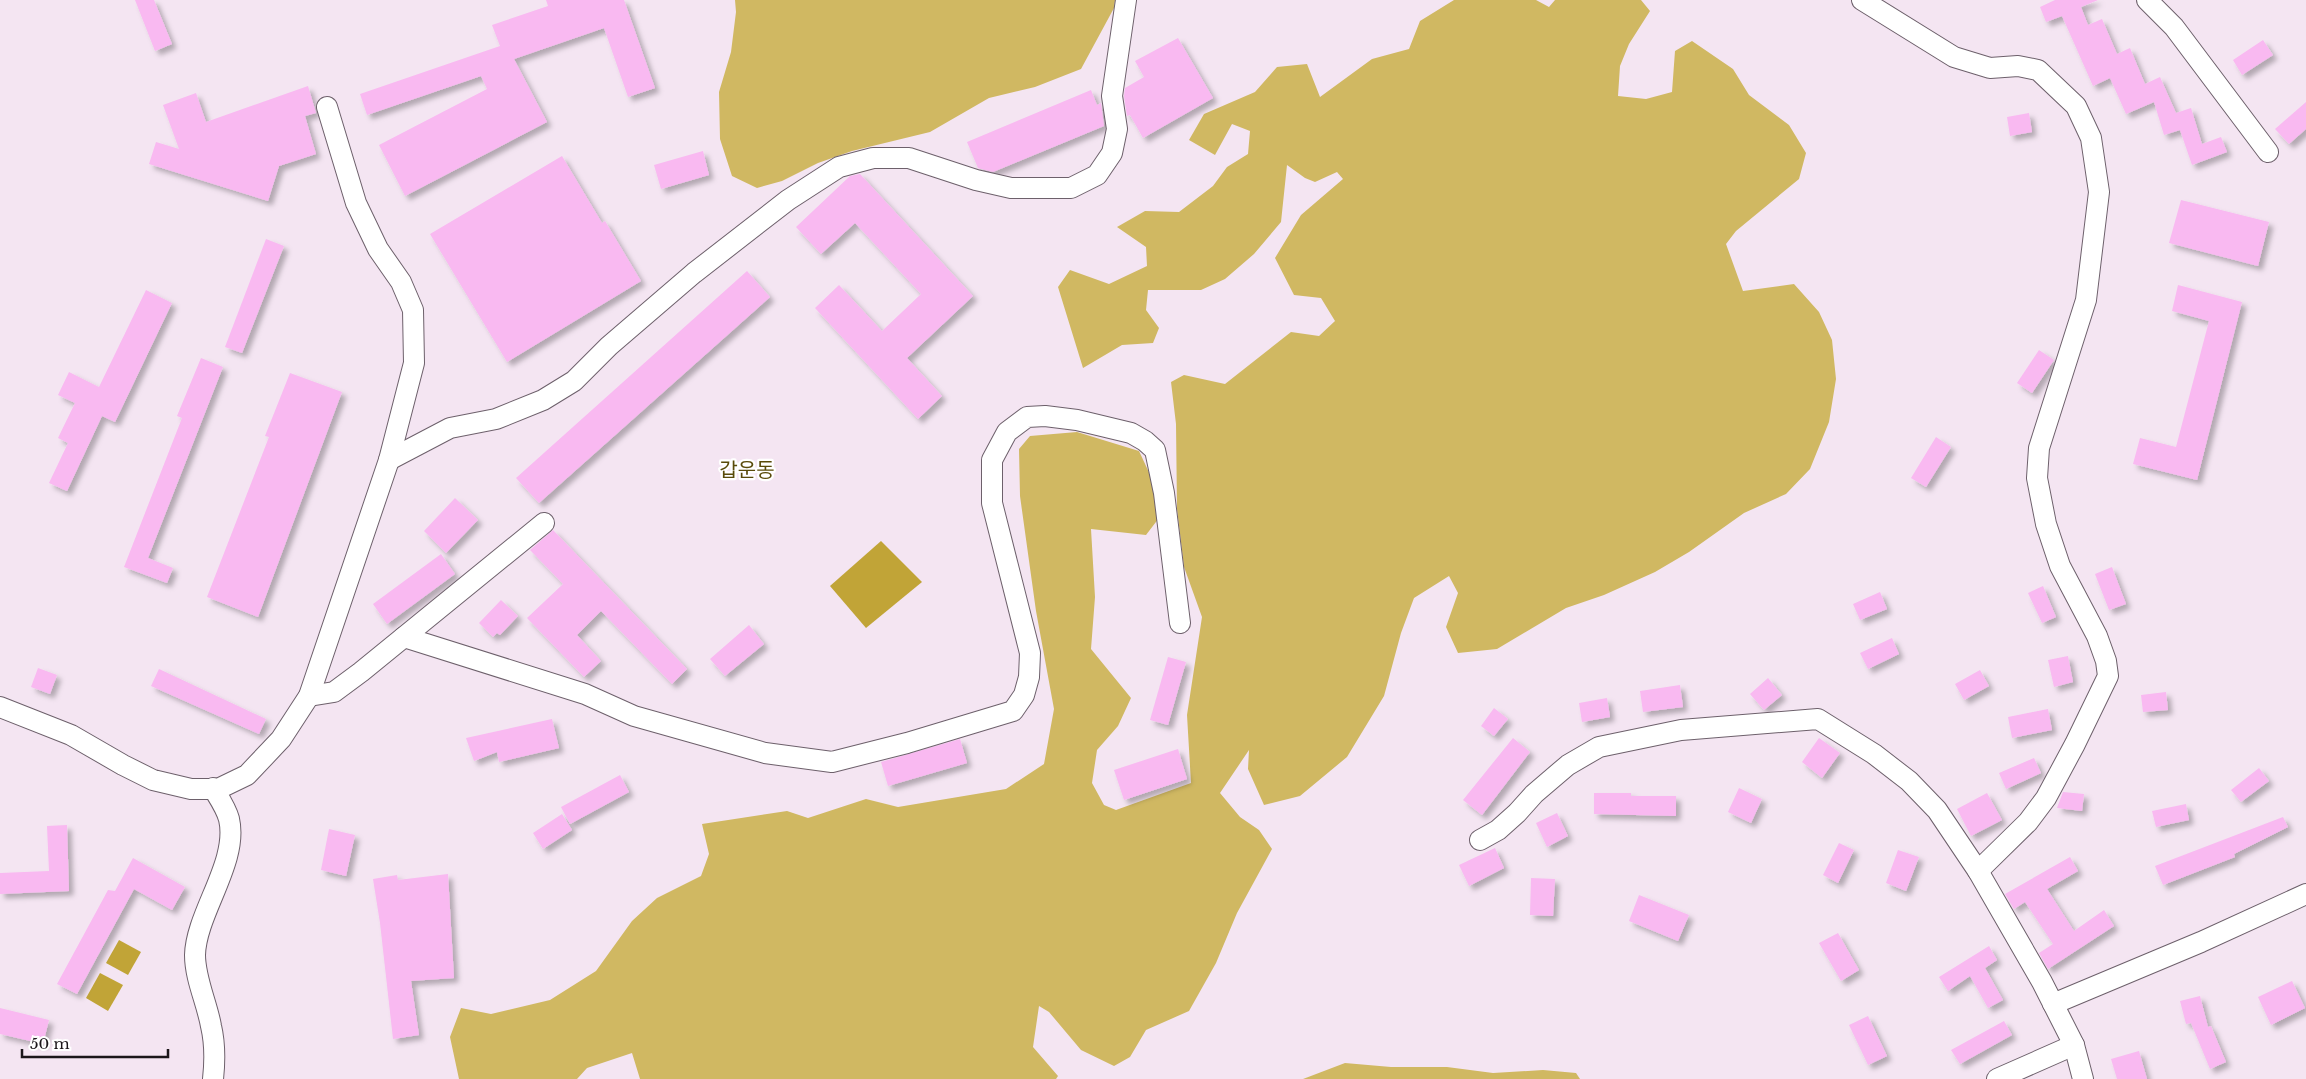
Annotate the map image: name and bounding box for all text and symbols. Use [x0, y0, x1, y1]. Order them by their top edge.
district label: 갑운동 [719, 458, 775, 482]
scale bar [22, 1026, 169, 1058]
text: 50 m [30, 1034, 70, 1053]

